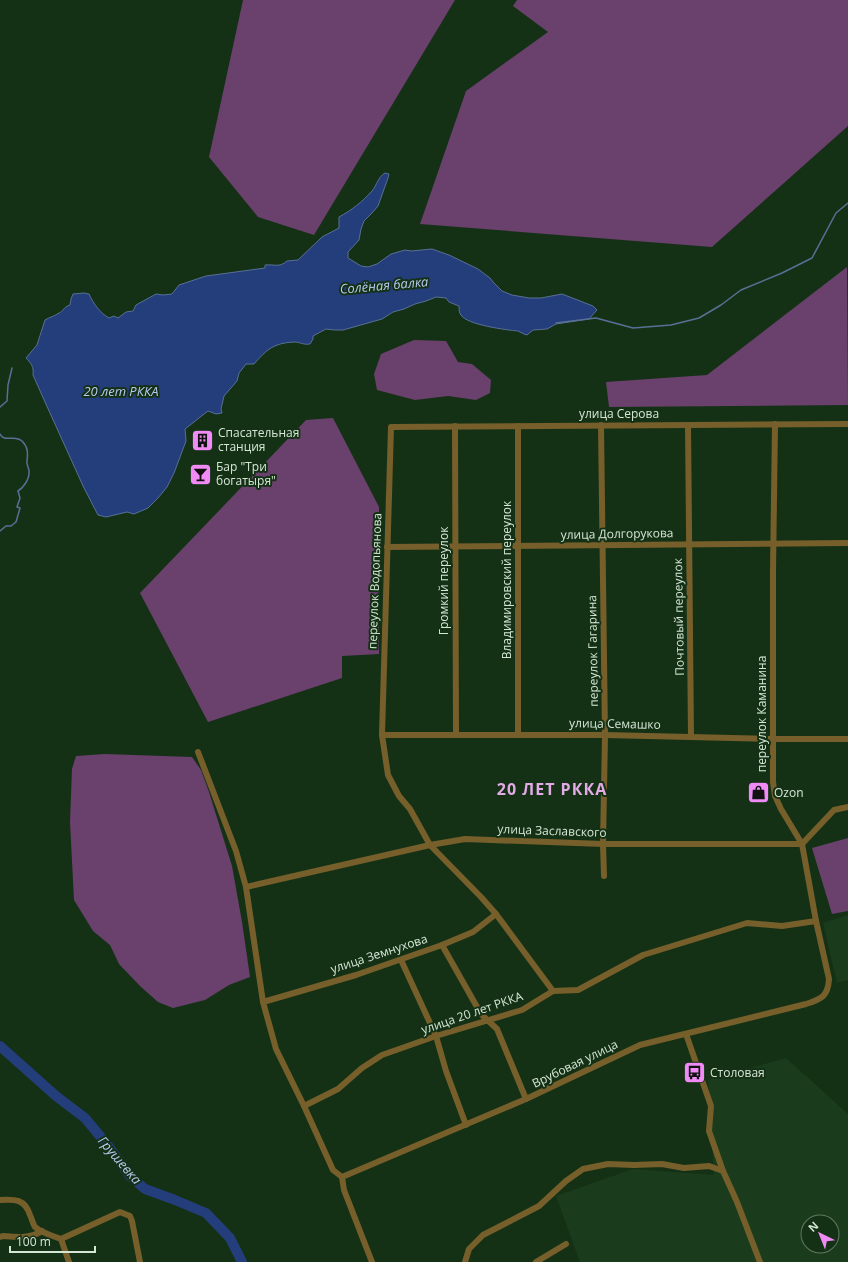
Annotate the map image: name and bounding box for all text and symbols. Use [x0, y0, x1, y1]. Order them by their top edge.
water label: Солёная балка [339, 272, 430, 298]
water label: 20 лет РККА [83, 382, 159, 400]
street label: улица Серова [579, 405, 659, 422]
place label: Спасательная станция [218, 424, 299, 455]
building icon: Спасательная станция [189, 427, 215, 453]
place label: Бар "Три богатыря" [216, 458, 276, 489]
bar icon: Бар "Три богатыря" [188, 461, 214, 487]
street label: Владимировский переулок [498, 500, 515, 659]
street label: переулок Водопьянова [364, 513, 385, 649]
street label: улица Долгорукова [560, 524, 674, 543]
street label: Громкий переулок [435, 526, 452, 635]
street label: Почтовый переулок [669, 557, 688, 676]
street label: переулок Гагарина [583, 595, 602, 707]
street label: переулок Каманина [753, 656, 770, 772]
street label: улица Семашко [569, 714, 661, 733]
district label: 20 ЛЕТ РККА [497, 778, 607, 800]
shop icon: Ozon [745, 780, 771, 806]
place label: Ozon [774, 784, 804, 801]
street label: улица Заславского [497, 820, 607, 841]
street label: улица Земнухова [328, 930, 430, 977]
street label: улица 20 лет РККА [419, 987, 525, 1038]
street label: Врубовая улица [529, 1035, 621, 1092]
bus stop icon: Столовая [681, 1060, 707, 1086]
place label: Столовая [710, 1064, 765, 1081]
water label: Грушевка [94, 1132, 146, 1188]
north arrow [800, 1214, 840, 1254]
text: N [804, 1218, 821, 1235]
scale bar [10, 1228, 95, 1254]
text: 100 m [16, 1233, 51, 1250]

